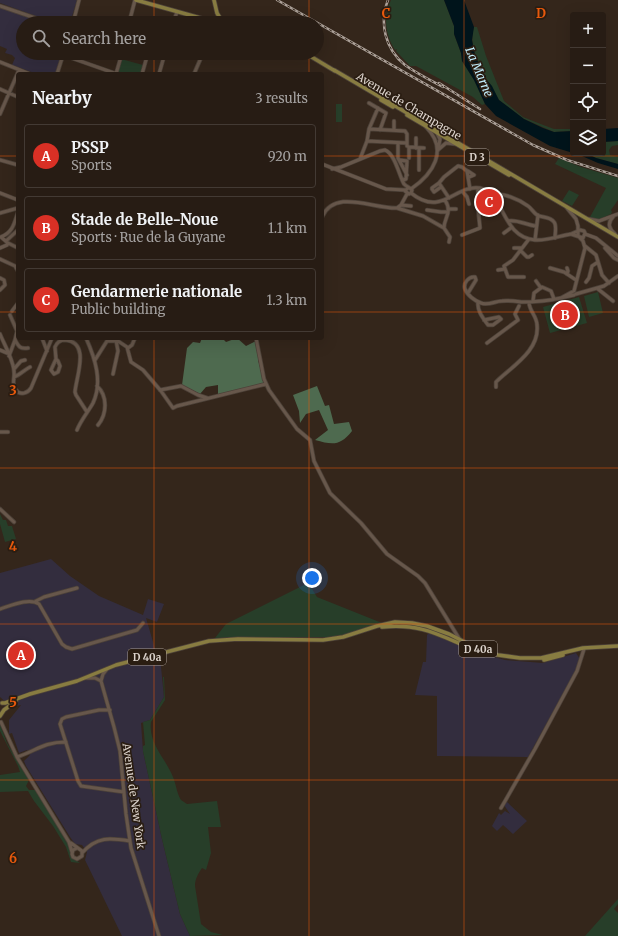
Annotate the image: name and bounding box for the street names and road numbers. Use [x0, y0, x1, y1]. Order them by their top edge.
street label: Avenue de Champagne [353, 69, 464, 143]
road number: D 3 [465, 149, 489, 165]
road number: D 40a [459, 641, 497, 657]
road number: D 40a [128, 649, 166, 665]
street label: Avenue de New York [120, 741, 148, 850]

